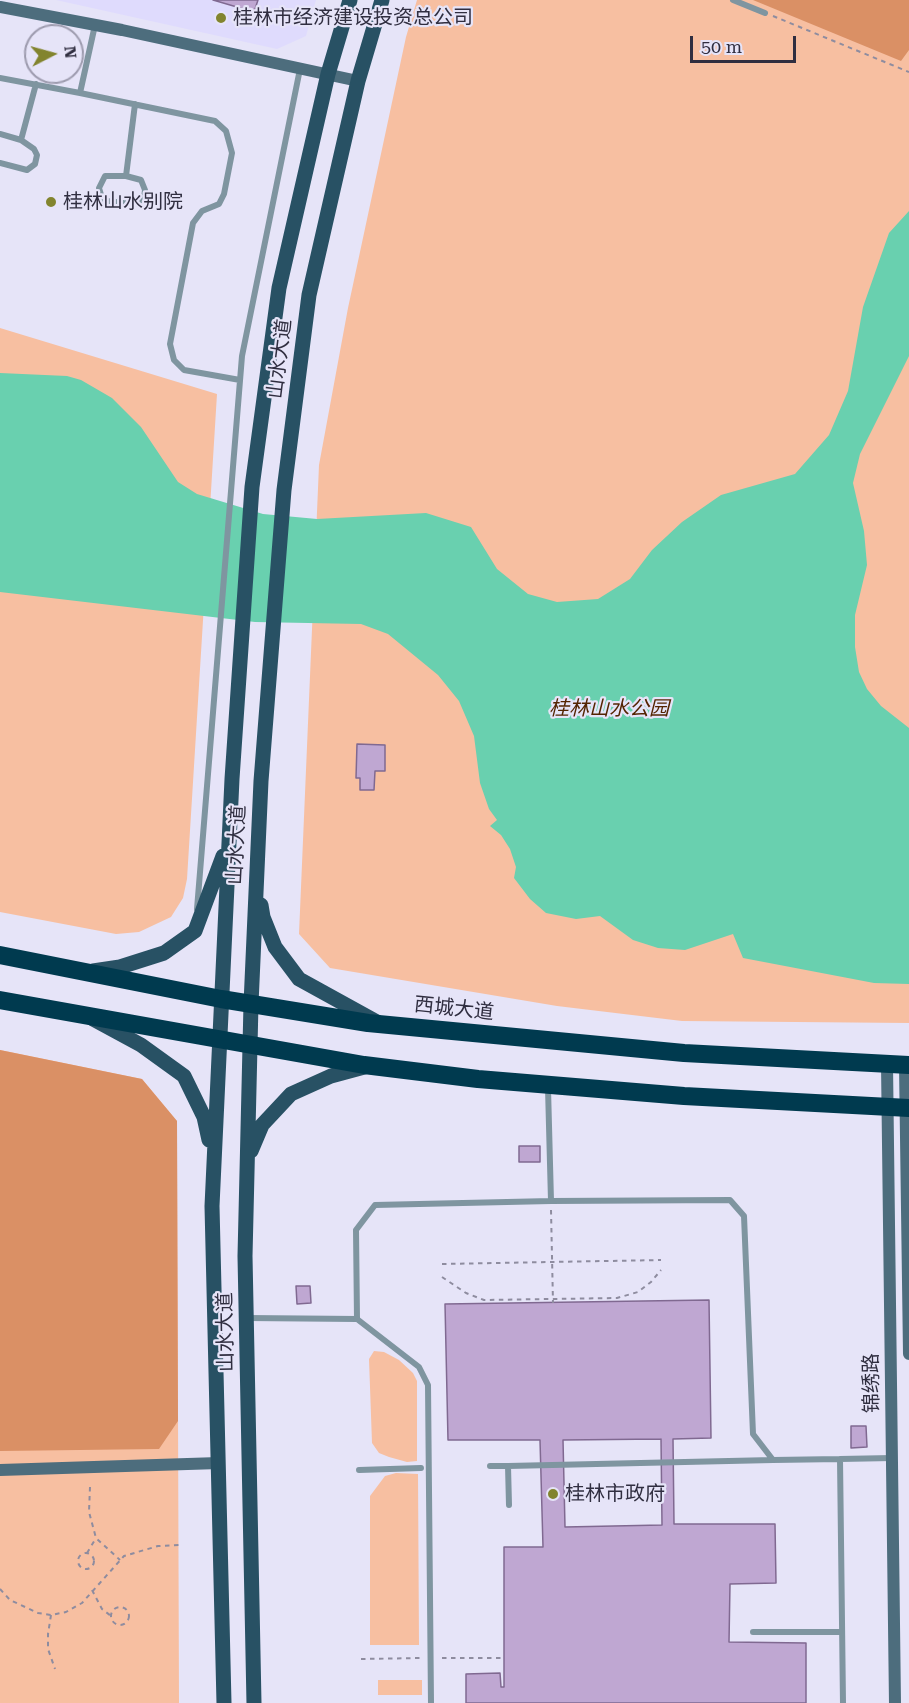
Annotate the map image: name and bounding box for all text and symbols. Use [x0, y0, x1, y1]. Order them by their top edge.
place label: 桂林市经济建设投资总公司 [233, 6, 473, 30]
marker: 桂林市经济建设投资总公司 [214, 11, 228, 25]
north arrow [24, 24, 84, 84]
scale bar [693, 24, 800, 62]
text: 50 m [701, 36, 742, 57]
text: N [60, 45, 81, 59]
place label: 桂林山水别院 [63, 190, 183, 214]
marker: 桂林山水别院 [44, 195, 58, 209]
street label: 山水大道 [263, 318, 297, 400]
park label: 桂林山水公园 [549, 697, 669, 721]
street label: 山水大道 [223, 804, 251, 886]
street label: 西城大道 [413, 993, 495, 1025]
street label: 山水大道 [213, 1292, 239, 1372]
street label: 锦绣路 [859, 1353, 885, 1413]
place label: 桂林市政府 [565, 1482, 665, 1506]
marker: 桂林市政府 [546, 1487, 560, 1501]

